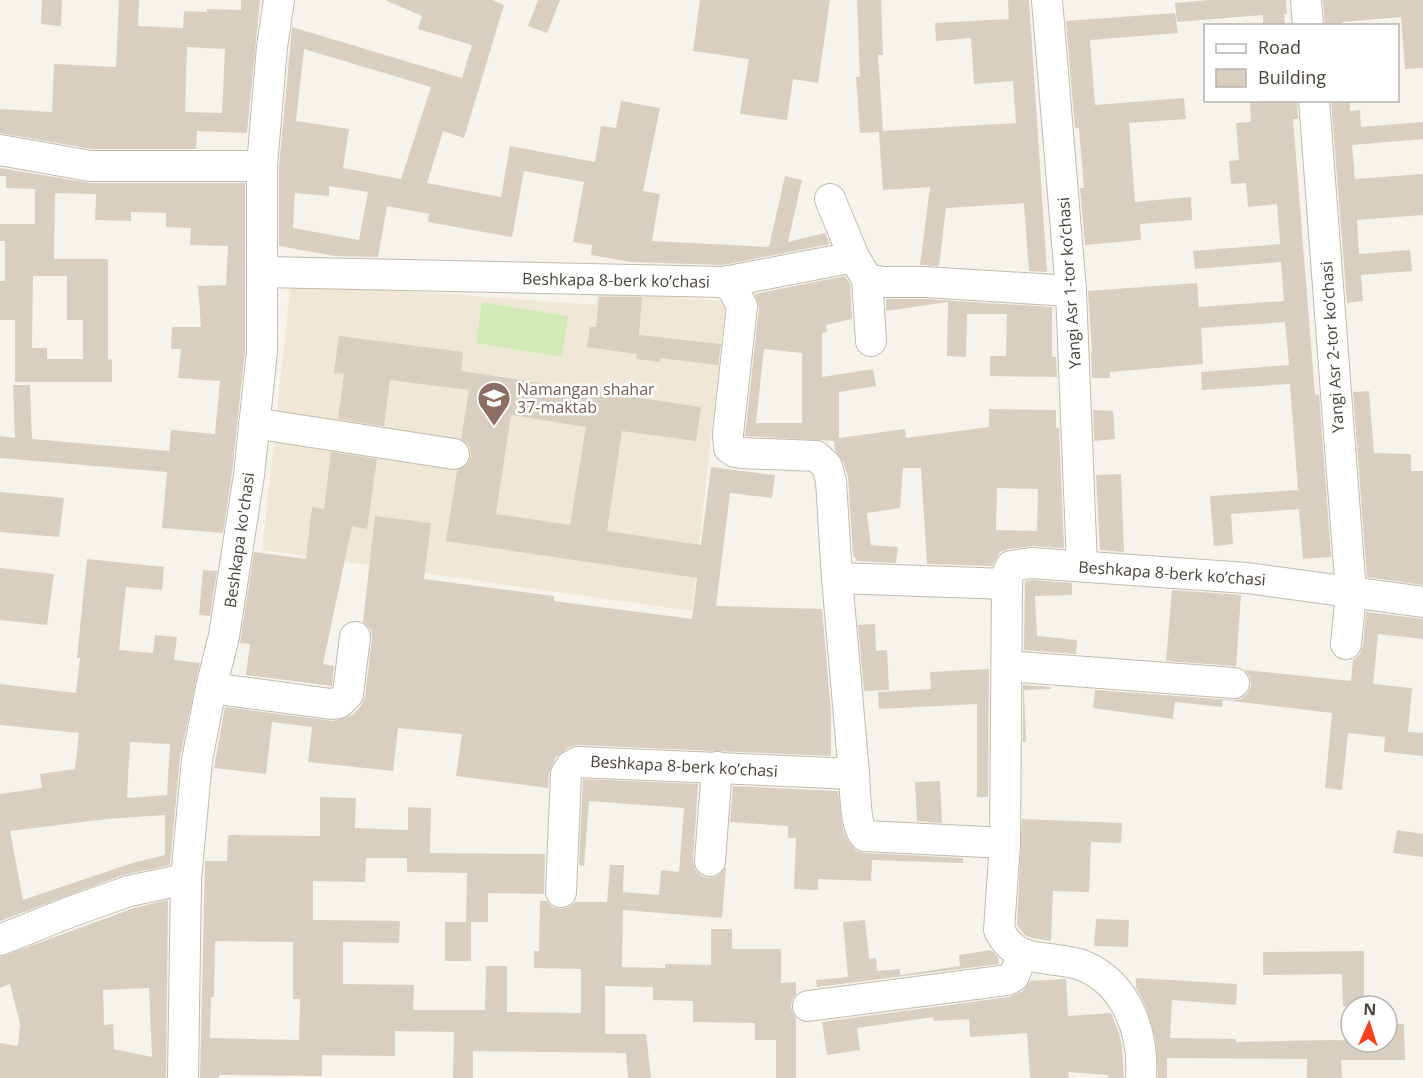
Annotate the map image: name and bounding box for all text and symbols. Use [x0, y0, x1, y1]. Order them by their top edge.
legend [1204, 24, 1399, 102]
text: Road [1258, 35, 1301, 59]
text: Building [1258, 65, 1326, 89]
street label: Yangi Asr 1-tor koʼchasi [1052, 196, 1086, 370]
street label: Yangi Asr 2-tor koʼchasi [1315, 260, 1349, 434]
street label: Beshkapa 8-berk koʼchasi [522, 267, 710, 293]
place label: Namangan shahar 37-maktab [517, 378, 655, 418]
school or university icon: Namangan shahar 37-maktab [476, 380, 512, 427]
street label: Beshkapa ko'chasi [219, 471, 259, 609]
street label: Beshkapa 8-berk koʼchasi [1078, 555, 1266, 591]
street label: Beshkapa 8-berk koʼchasi [590, 750, 778, 782]
north arrow [1339, 994, 1399, 1054]
text: N [1363, 998, 1377, 1020]

